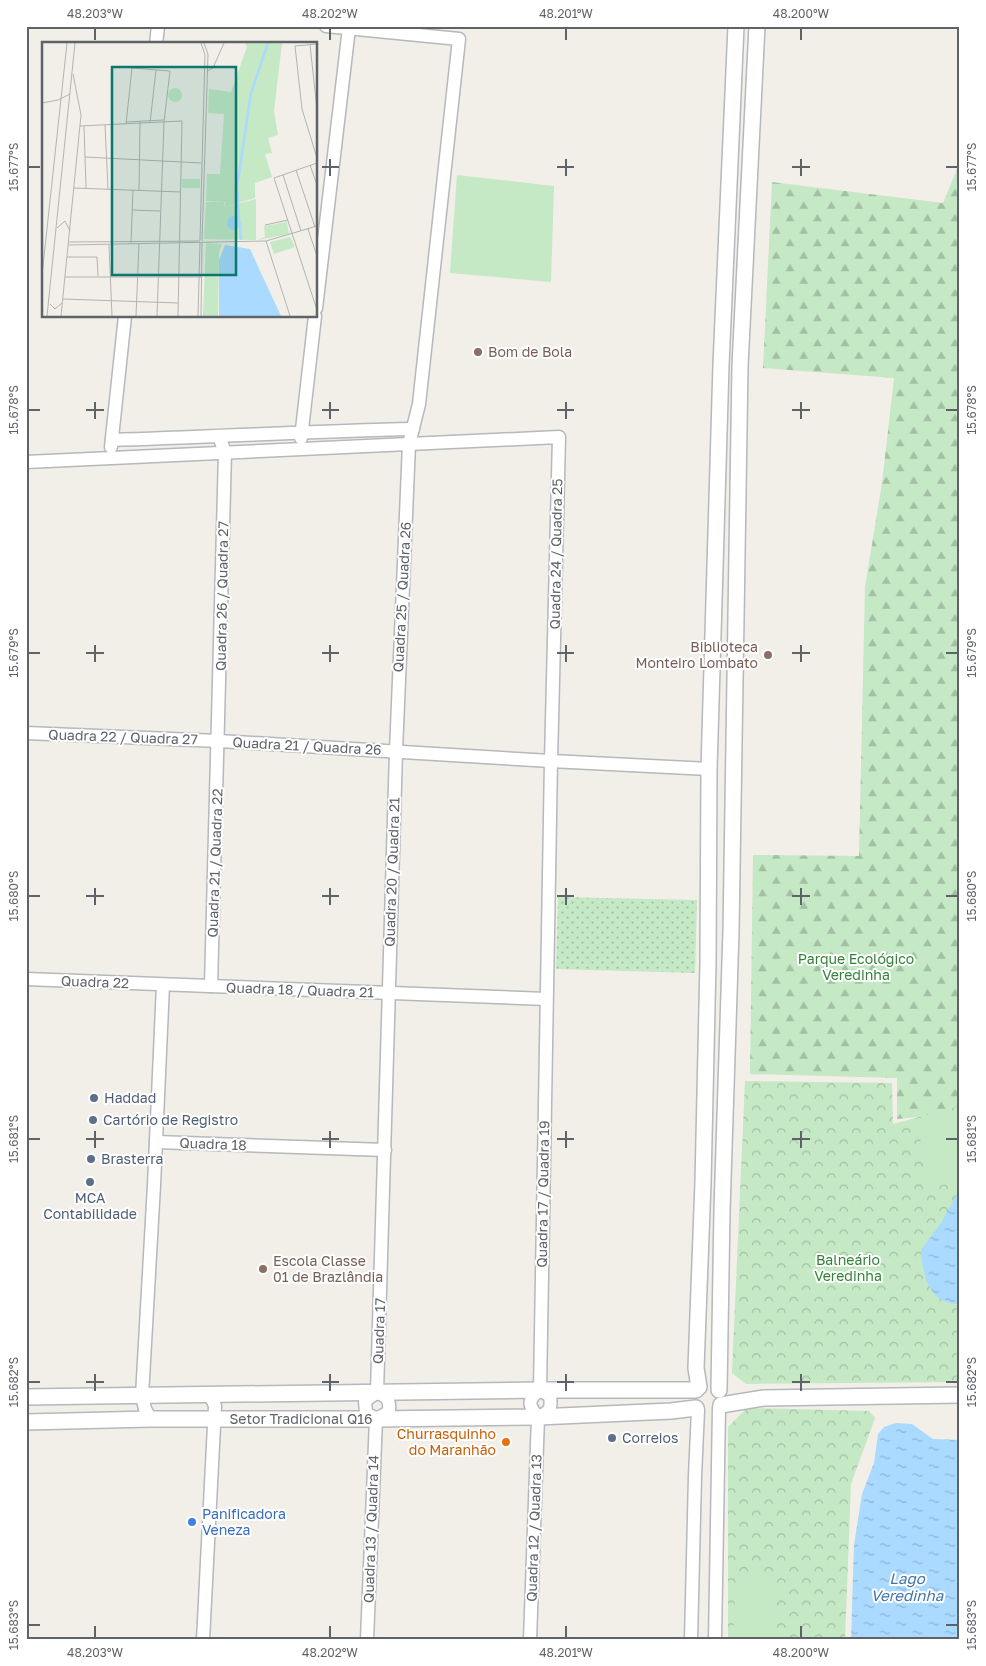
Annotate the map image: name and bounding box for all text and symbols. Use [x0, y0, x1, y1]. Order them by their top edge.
text: 48.203°W [67, 6, 123, 21]
text: 48.202°W [302, 6, 358, 21]
text: 48.201°W [539, 6, 593, 21]
text: 48.200°W [773, 6, 830, 21]
inset map [42, 42, 318, 318]
text: 15.677°S [6, 142, 21, 191]
text: 15.677°S [964, 142, 979, 191]
place label: Bom de Bola [488, 343, 572, 360]
marker: Bom de Bola [472, 346, 484, 358]
text: 15.678°S [6, 385, 21, 435]
text: 15.678°S [964, 385, 979, 435]
street label: Quadra 24 / Quadra 25 [546, 478, 565, 630]
street label: Quadra 26 / Quadra 27 [212, 521, 231, 671]
street label: Quadra 25 / Quadra 26 [389, 521, 414, 673]
text: 15.679°S [6, 628, 21, 678]
text: 15.679°S [964, 628, 979, 678]
place label: Biblioteca Monteiro Lombato [635, 638, 758, 671]
marker: Biblioteca Monteiro Lombato [762, 649, 774, 661]
street label: Quadra 22 / Quadra 27 [48, 725, 198, 748]
street label: Quadra 21 / Quadra 26 [232, 733, 382, 758]
street label: Quadra 21 / Quadra 22 [203, 788, 226, 938]
street label: Quadra 20 / Quadra 21 [380, 797, 403, 947]
text: 15.680°S [6, 870, 21, 921]
text: 15.680°S [964, 870, 979, 921]
park label: Parque Ecológico Veredinha [798, 950, 914, 983]
street label: Quadra 22 [61, 972, 129, 991]
street label: Quadra 18 / Quadra 21 [226, 978, 375, 1001]
place label: Haddad [104, 1089, 156, 1106]
marker: Haddad [88, 1092, 100, 1104]
place label: Cartório de Registro [103, 1111, 238, 1128]
marker: Cartório de Registro [87, 1114, 99, 1126]
text: 15.681°S [6, 1115, 21, 1163]
text: 15.681°S [964, 1115, 979, 1163]
street label: Quadra 17 / Quadra 19 [533, 1120, 552, 1268]
street label: Quadra 18 [179, 1134, 247, 1153]
place label: Brasterra [101, 1150, 163, 1167]
marker: Brasterra [85, 1153, 97, 1165]
marker: MCA Contabilidade [84, 1176, 96, 1188]
place label: MCA Contabilidade [43, 1189, 137, 1222]
park label: Balneário Veredinha [814, 1251, 882, 1284]
place label: Escola Classe 01 de Brazlândia [273, 1252, 383, 1285]
marker: Escola Classe 01 de Brazlândia [257, 1263, 269, 1275]
street label: Quadra 17 [369, 1298, 388, 1364]
text: 15.682°S [6, 1357, 21, 1407]
text: 15.682°S [964, 1357, 979, 1407]
street label: Setor Tradicional Q16 [229, 1410, 373, 1427]
place label: Churrasquinho do Maranhão [397, 1425, 496, 1458]
place label: Correios [622, 1429, 678, 1446]
marker: Correios [606, 1432, 618, 1444]
marker: Churrasquinho do Maranhão [500, 1436, 512, 1448]
street label: Quadra 12 / Quadra 13 [522, 1454, 545, 1602]
street label: Quadra 13 / Quadra 14 [359, 1455, 382, 1603]
place label: Panificadora Veneza [202, 1505, 286, 1538]
marker: Panificadora Veneza [186, 1516, 198, 1528]
water label: Lago Veredinha [871, 1569, 944, 1604]
text: 15.683°S [6, 1600, 21, 1650]
text: 15.683°S [964, 1600, 979, 1650]
text: 48.203°W [67, 1645, 123, 1660]
text: 48.202°W [302, 1645, 358, 1660]
text: 48.201°W [539, 1645, 593, 1660]
text: 48.200°W [773, 1645, 830, 1660]

